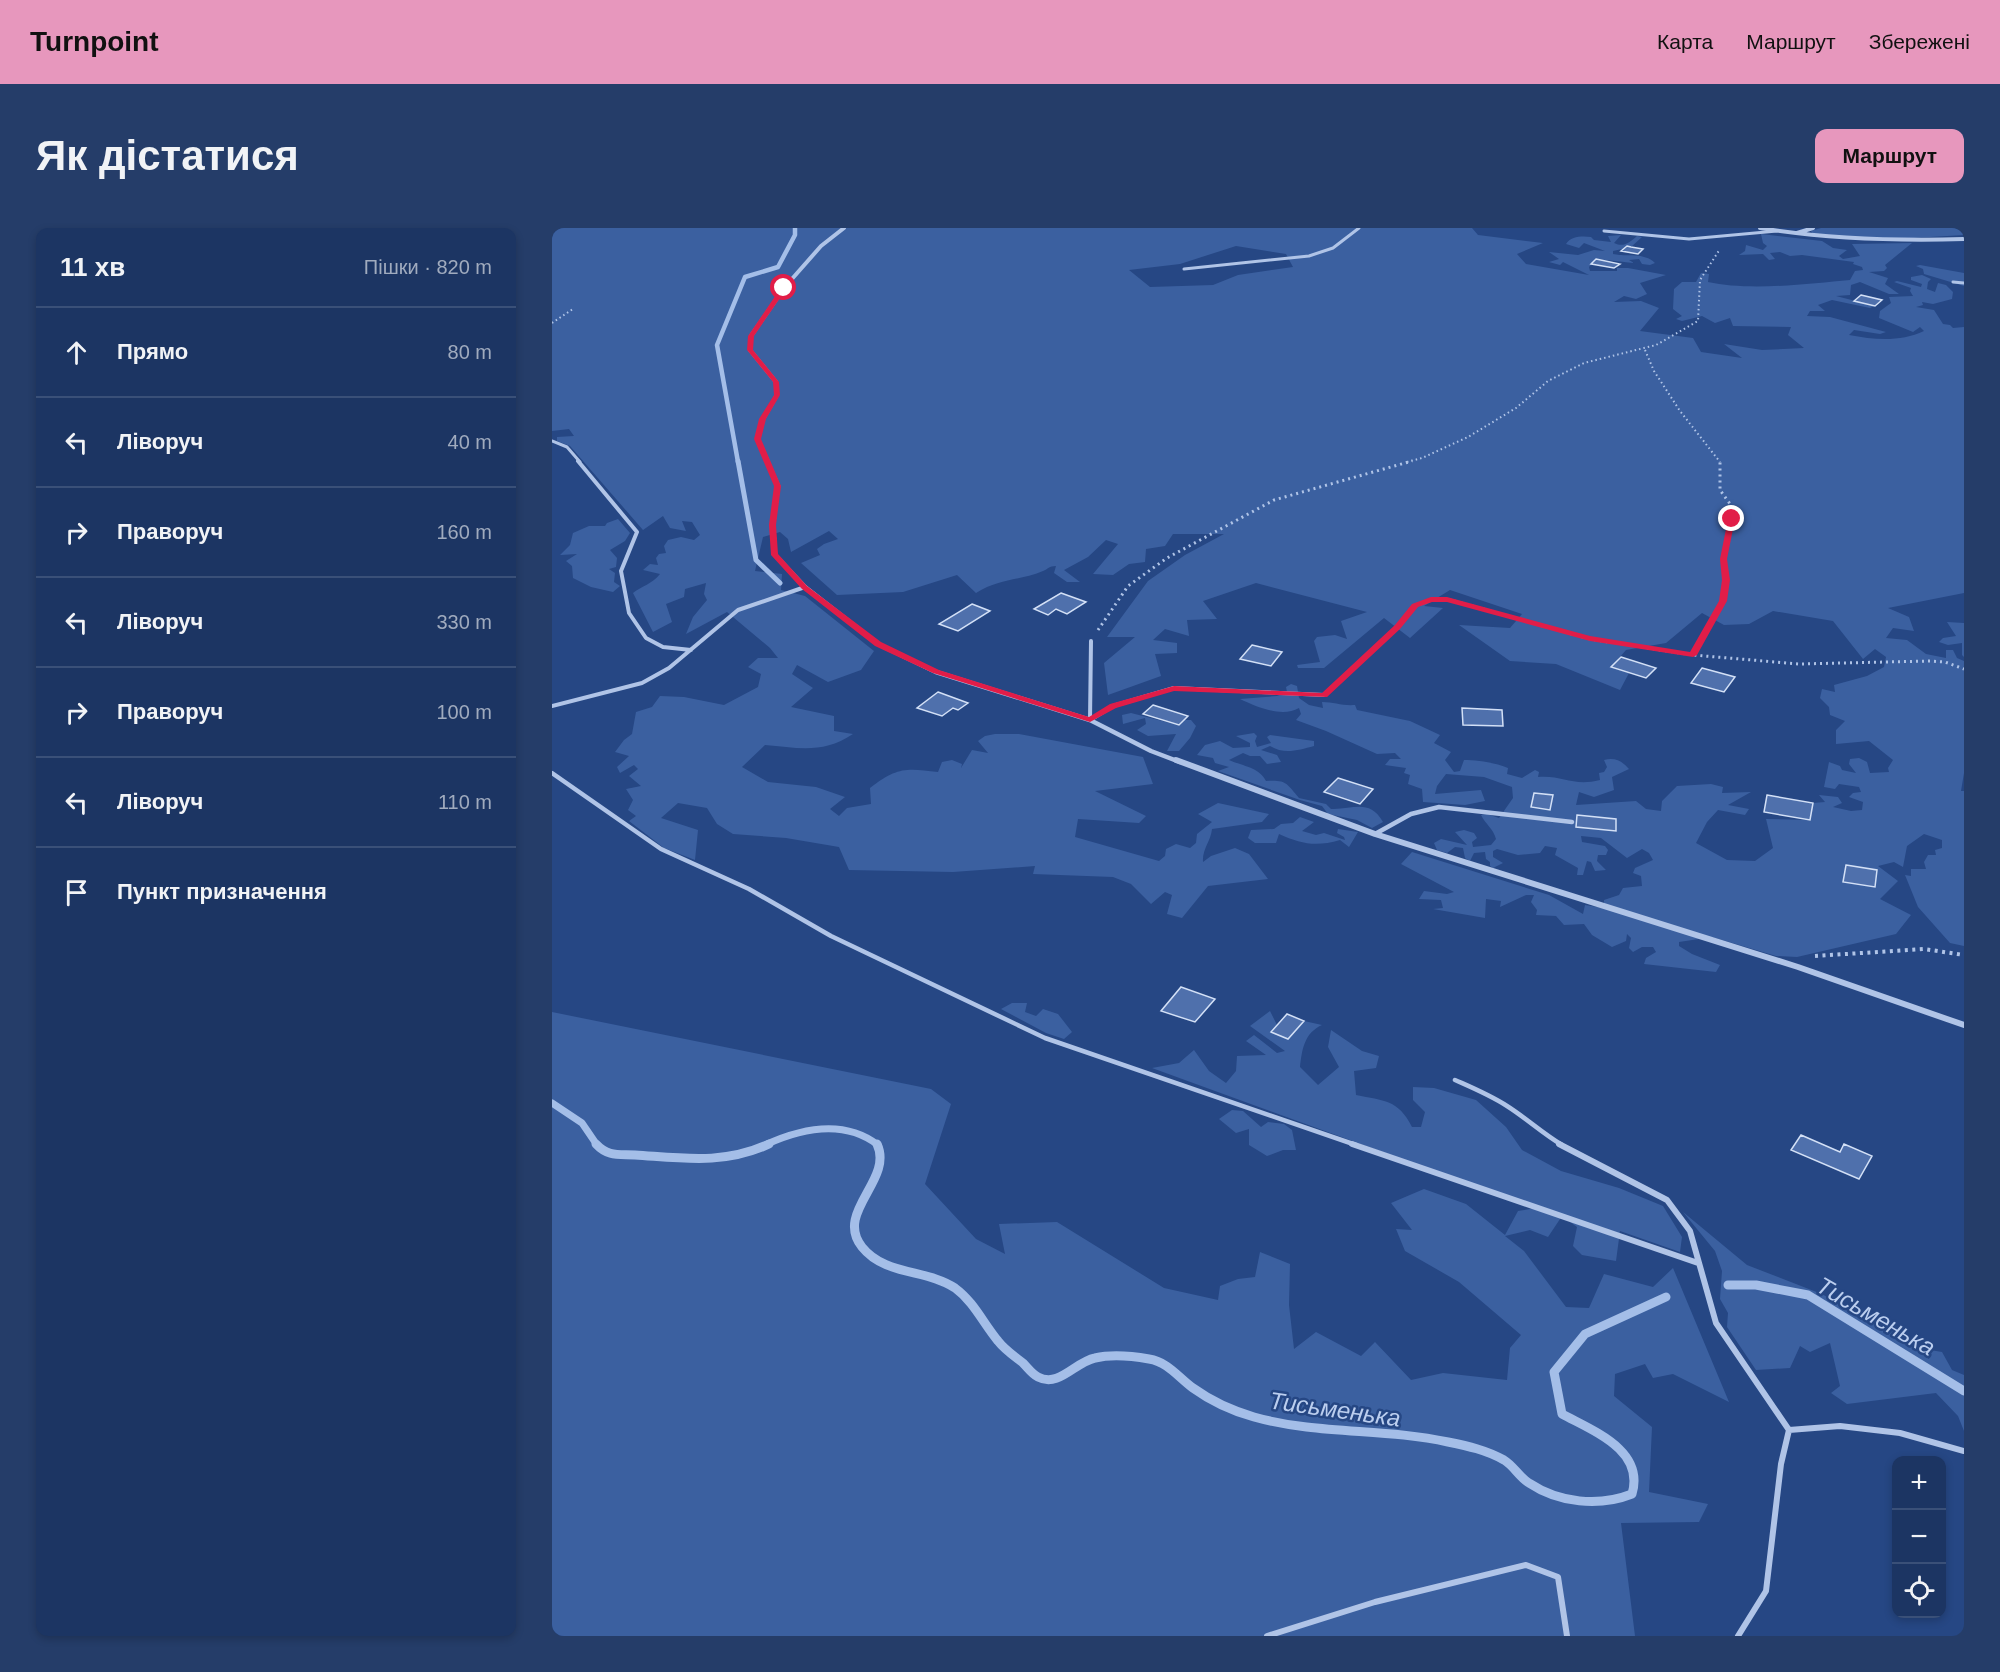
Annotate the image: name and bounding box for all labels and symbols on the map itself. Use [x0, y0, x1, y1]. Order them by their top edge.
route start [770, 274, 796, 300]
route end [1718, 505, 1744, 531]
water label: Тисьменька [1812, 1271, 1940, 1361]
water label: Тисьменька [1268, 1386, 1402, 1432]

